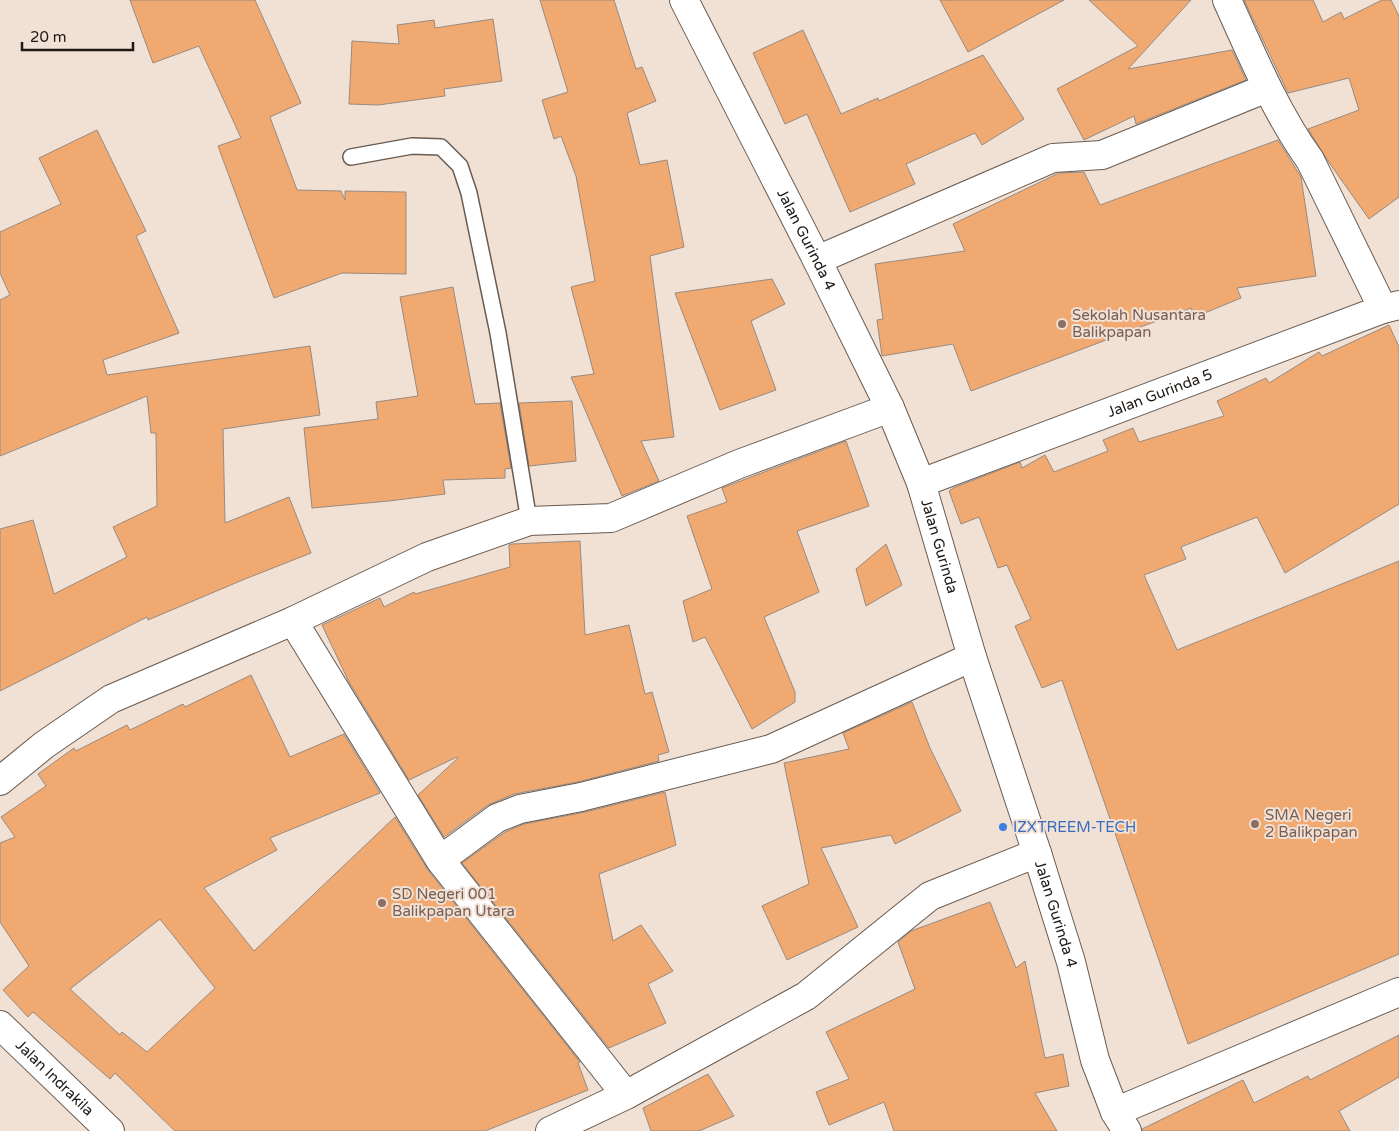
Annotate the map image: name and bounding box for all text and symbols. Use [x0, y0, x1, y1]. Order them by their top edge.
scale bar [22, 20, 134, 52]
text: 20 m [30, 28, 67, 46]
street label: Jalan Gurinda 4 [773, 186, 839, 293]
place label: Sekolah Nusantara Balikpapan [1072, 306, 1206, 341]
marker: Sekolah Nusantara Balikpapan [1056, 318, 1068, 330]
street label: Jalan Gurinda 5 [1105, 365, 1215, 421]
street label: Jalan Gurinda [917, 497, 962, 596]
place label: SMA Negeri 2 Balikpapan [1265, 806, 1358, 841]
place label: IZXTREEM-TECH [1013, 818, 1136, 836]
marker: SMA Negeri 2 Balikpapan [1249, 818, 1261, 830]
marker: IZXTREEM-TECH [997, 821, 1009, 833]
street label: Jalan Gurinda 4 [1031, 858, 1081, 969]
place label: SD Negeri 001 Balikpapan Utara [392, 885, 515, 920]
marker: SD Negeri 001 Balikpapan Utara [376, 897, 388, 909]
street label: Jalan Indrakila [12, 1036, 98, 1120]

